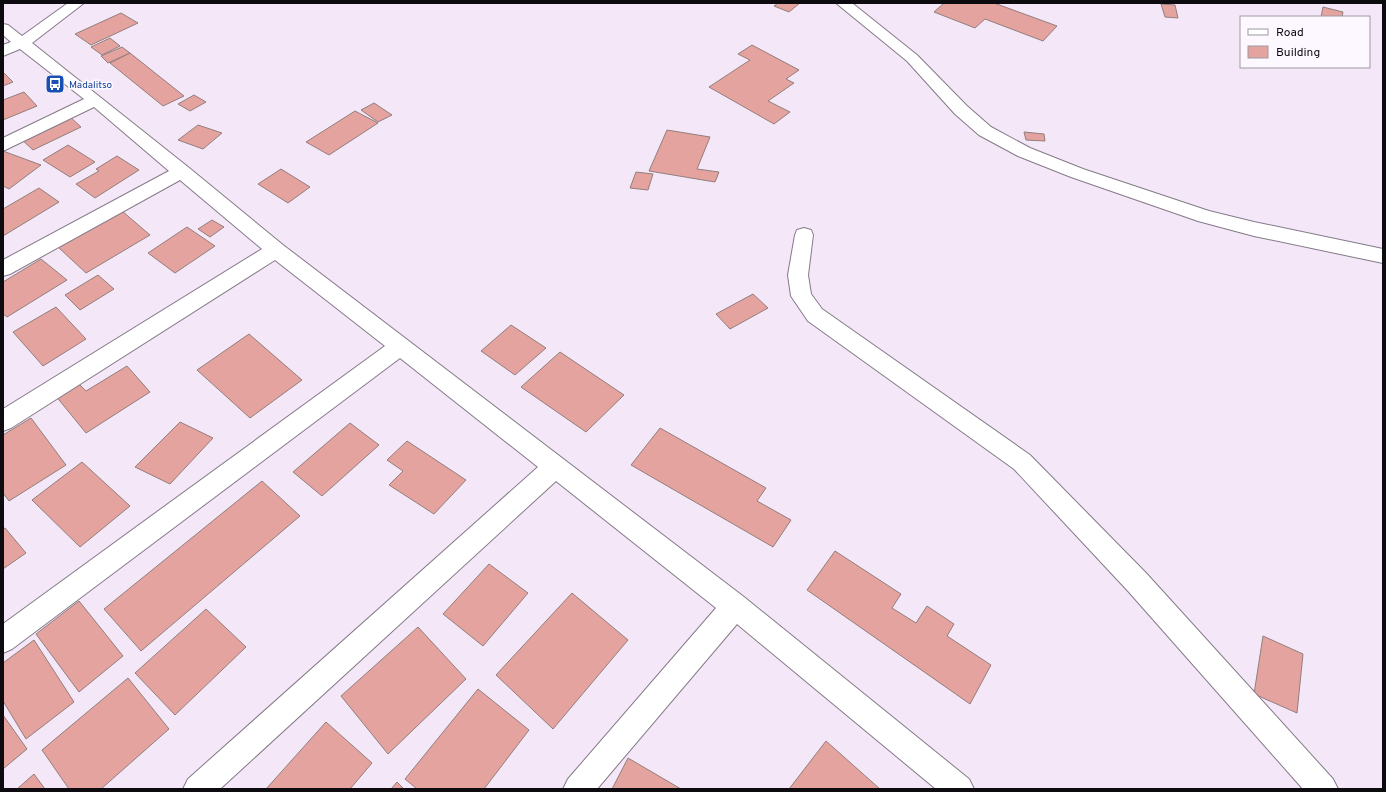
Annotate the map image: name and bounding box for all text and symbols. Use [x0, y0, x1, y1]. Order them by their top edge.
legend [1240, 16, 1370, 68]
text: Road [1276, 25, 1304, 41]
text: Building [1276, 45, 1320, 61]
bus stop icon: Madalitso [44, 73, 66, 95]
place label: Madalitso [69, 79, 112, 92]

